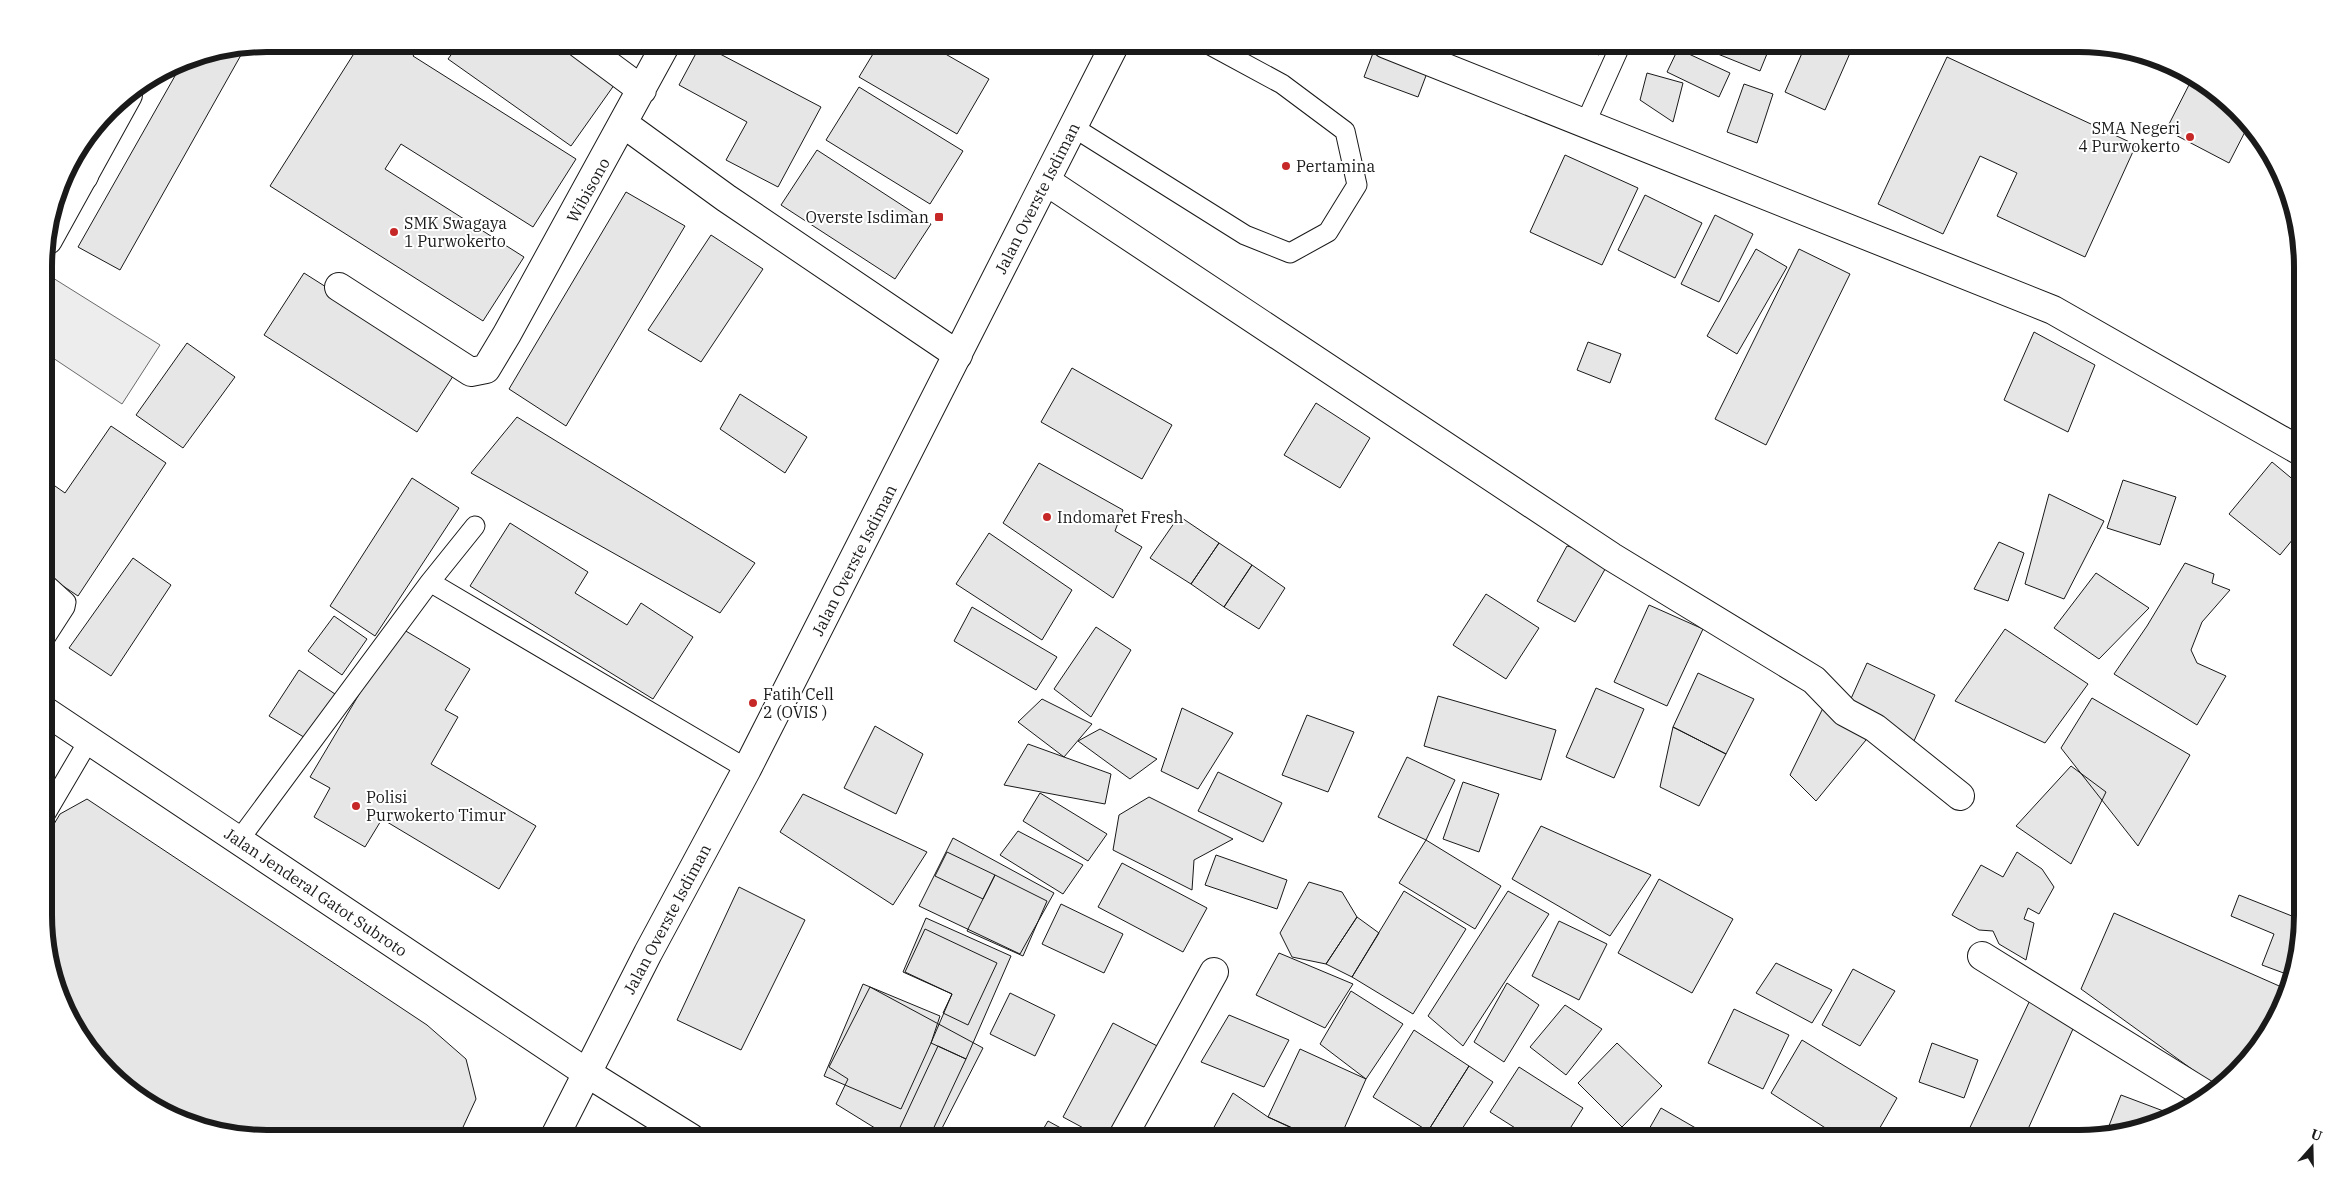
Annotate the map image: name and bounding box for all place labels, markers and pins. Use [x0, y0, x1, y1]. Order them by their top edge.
place label: SMA Negeri 4 Purwokerto [2078, 118, 2180, 156]
marker: SMA Negeri 4 Purwokerto [2184, 131, 2196, 143]
place label: Pertamina [1296, 156, 1375, 176]
marker: Pertamina [1280, 160, 1292, 172]
place label: Overste Isdiman [805, 207, 929, 227]
marker: Overste Isdiman [933, 211, 945, 223]
place label: SMK Swagaya 1 Purwokerto [404, 213, 507, 251]
marker: SMK Swagaya 1 Purwokerto [388, 226, 400, 238]
place label: Indomaret Fresh [1057, 507, 1184, 527]
marker: Indomaret Fresh [1041, 511, 1053, 523]
place label: Fatih Cell 2 (OVIS ) [763, 684, 834, 722]
marker: Fatih Cell 2 (OVIS ) [747, 697, 759, 709]
place label: Polisi Purwokerto Timur [366, 787, 506, 825]
marker: Polisi Purwokerto Timur [350, 800, 362, 812]

